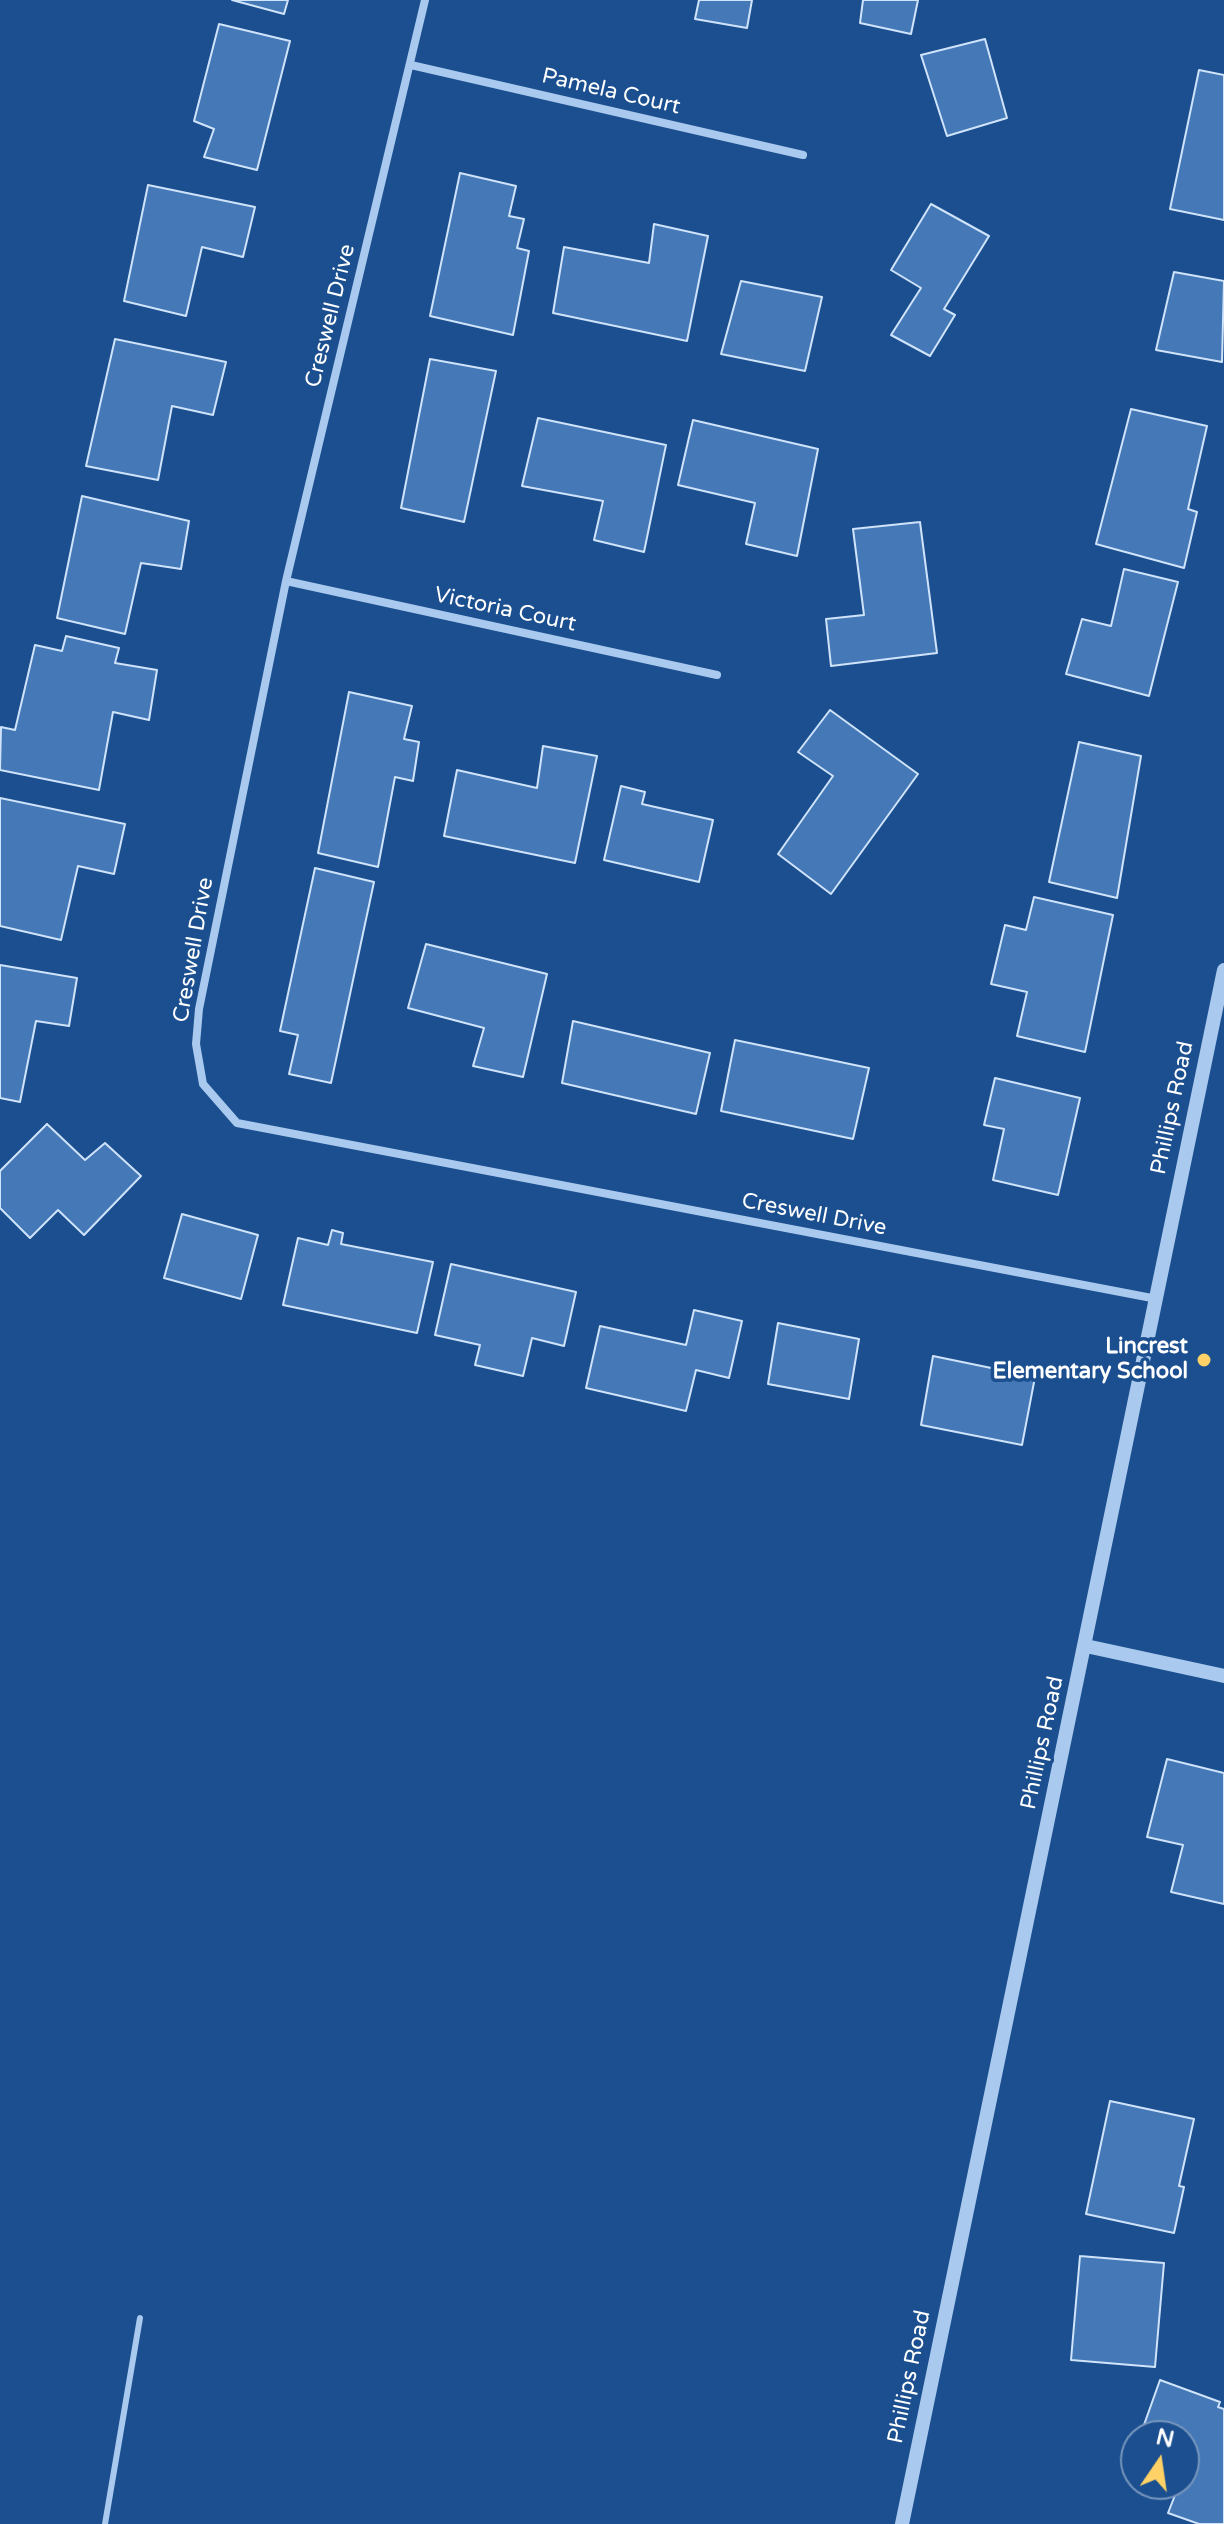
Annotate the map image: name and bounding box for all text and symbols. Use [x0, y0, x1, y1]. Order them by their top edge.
street label: Pamela Court [539, 63, 683, 121]
street label: Creswell Drive [300, 242, 362, 390]
street label: Victoria Court [432, 582, 578, 638]
street label: Creswell Drive [168, 875, 220, 1025]
street label: Phillips Road [1146, 1039, 1200, 1177]
street label: Creswell Drive [739, 1188, 889, 1242]
place label: Lincrest Elementary School [993, 1334, 1188, 1386]
marker: Lincrest Elementary School [1195, 1351, 1213, 1369]
street label: Phillips Road [1016, 1674, 1070, 1812]
street label: Phillips Road [883, 2308, 937, 2446]
north arrow [1120, 2420, 1200, 2500]
text: N [1153, 2424, 1176, 2453]

